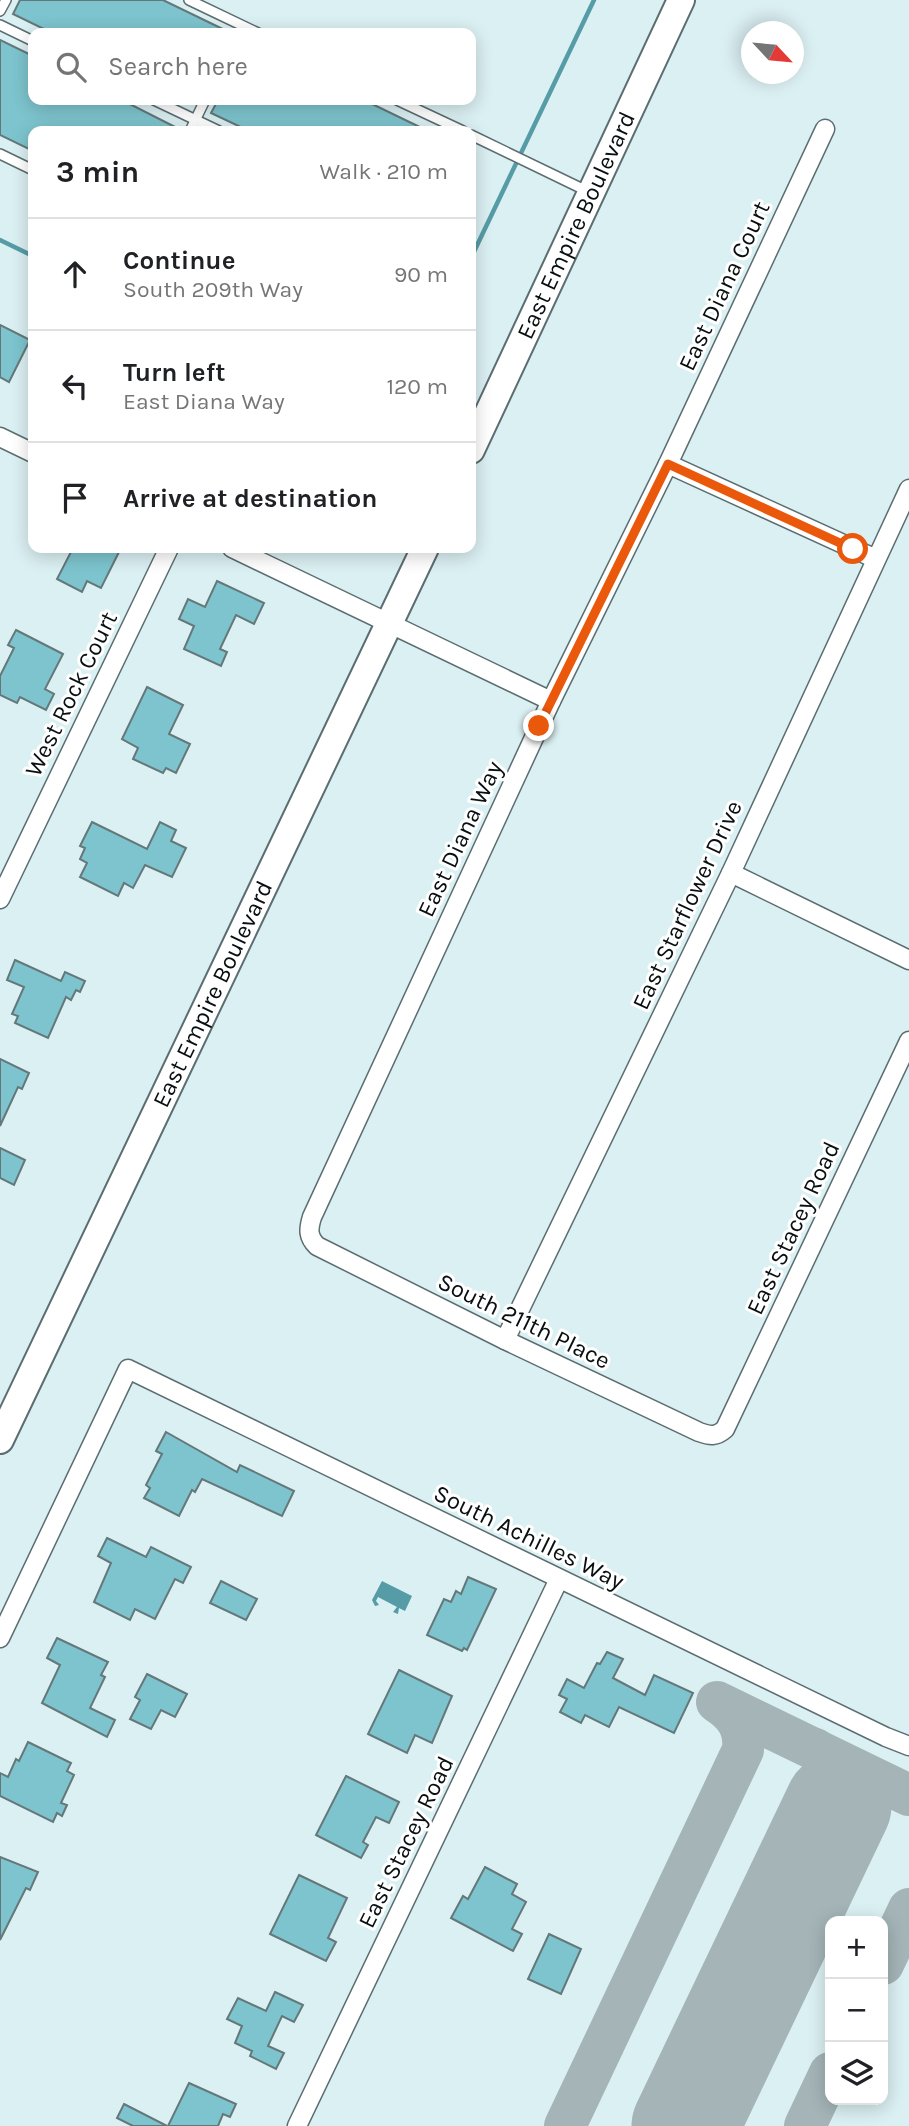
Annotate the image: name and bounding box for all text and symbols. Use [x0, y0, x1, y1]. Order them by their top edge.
north arrow [741, 21, 804, 84]
search box [28, 28, 476, 105]
icon: search [52, 48, 90, 86]
text: Search here [108, 51, 248, 82]
street label: East Empire Boulevard [511, 107, 641, 343]
text: 3 min [56, 154, 139, 190]
text: Walk · 210 m [320, 158, 448, 185]
street label: East Diana Court [672, 197, 776, 375]
text: Continue [123, 245, 235, 276]
icon: ahead [56, 255, 94, 293]
text: 90 m [394, 261, 448, 288]
text: South 209th Way [123, 276, 303, 303]
text: Turn left [123, 357, 225, 388]
icon: left [56, 367, 94, 405]
text: 120 m [386, 373, 448, 400]
text: East Diana Way [123, 388, 285, 415]
icon: arrive [56, 479, 94, 517]
text: Arrive at destination [123, 483, 377, 514]
route start [837, 533, 868, 564]
street label: West Rock Court [19, 607, 123, 781]
route end [523, 710, 554, 741]
street label: East Diana Way [412, 757, 508, 921]
street label: East Starflower Drive [626, 796, 748, 1014]
street label: East Empire Boulevard [147, 876, 278, 1112]
street label: East Stacey Road [741, 1137, 845, 1319]
street label: South 211th Place [433, 1267, 615, 1375]
street label: South Achilles Way [429, 1479, 629, 1595]
street label: East Stacey Road [352, 1752, 460, 1932]
map controls [825, 1916, 888, 2105]
button: + [825, 1916, 888, 1979]
button: − [825, 1979, 888, 2042]
button: layers [825, 2042, 888, 2105]

